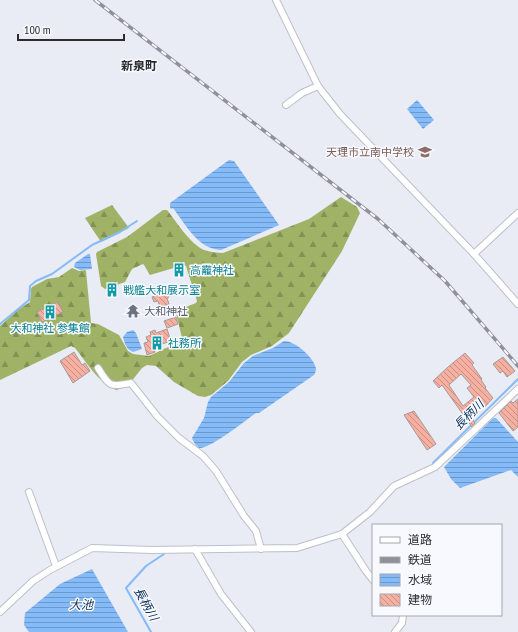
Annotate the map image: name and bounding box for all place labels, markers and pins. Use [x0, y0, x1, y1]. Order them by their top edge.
school or university icon: 天理市立南中学校 [417, 144, 433, 160]
place label: 天理市立南中学校 [326, 145, 414, 159]
building icon: 高龗神社 [171, 262, 187, 278]
place label: 高龗神社 [190, 263, 234, 277]
building icon: 戦艦大和展示室 [104, 282, 120, 298]
place label: 戦艦大和展示室 [123, 283, 200, 297]
temple icon: 大和神社 [125, 303, 141, 319]
building icon: 大和神社 参集館 [42, 304, 58, 320]
place label: 大和神社 [144, 304, 188, 318]
place label: 大和神社 参集館 [10, 321, 90, 335]
building icon: 社務所 [149, 335, 165, 351]
place label: 社務所 [168, 336, 202, 350]

